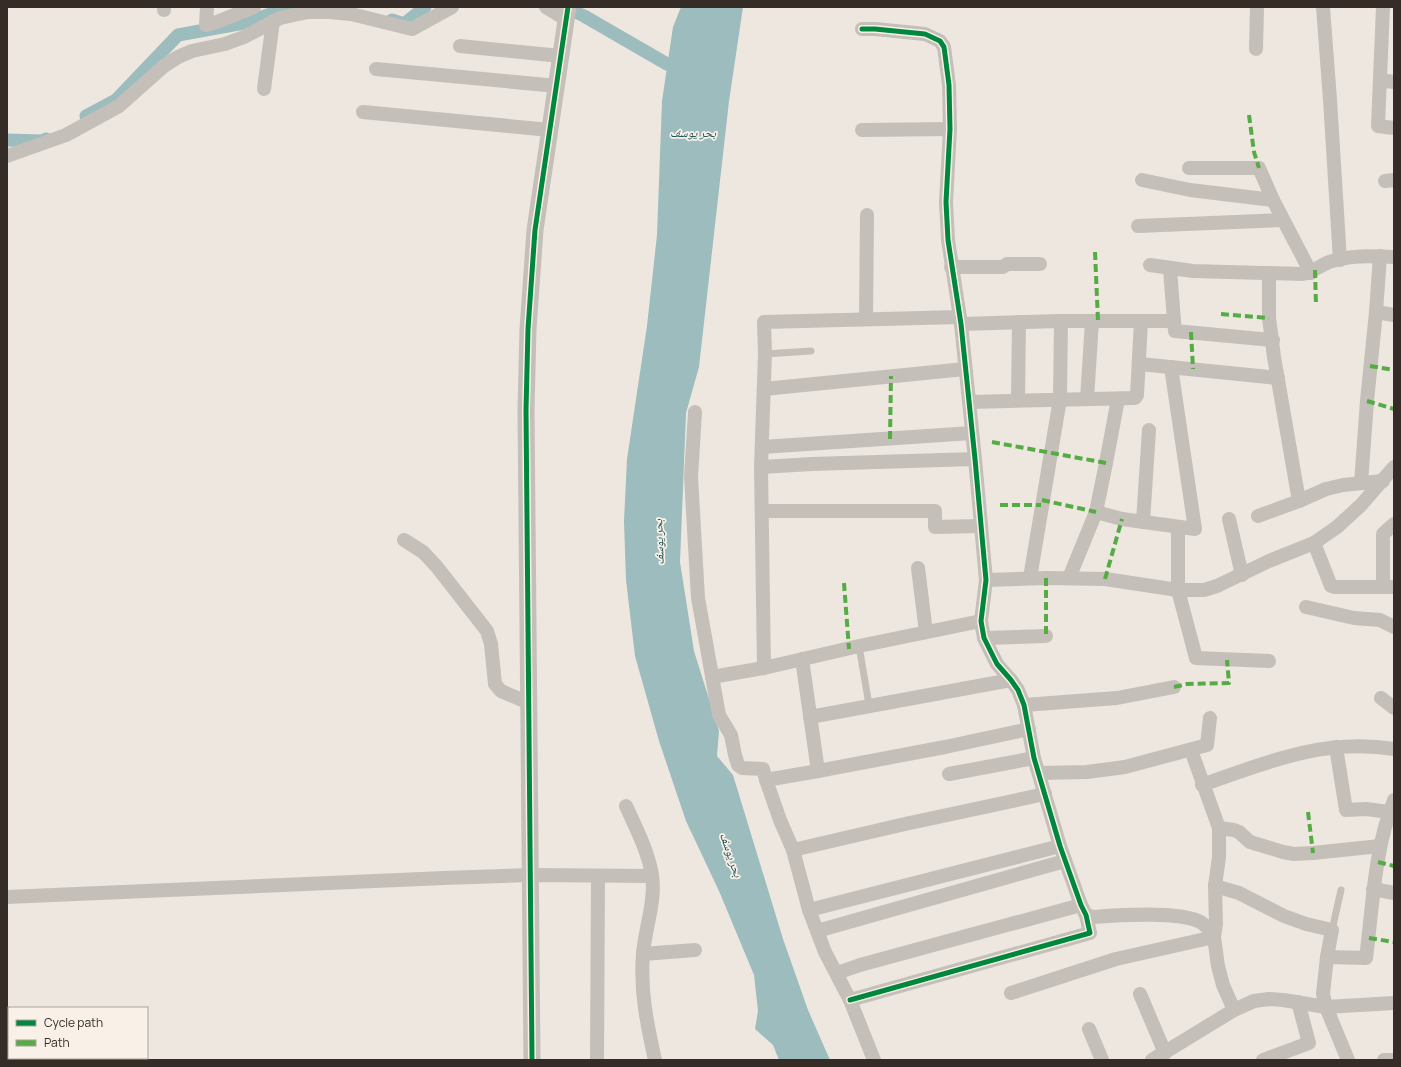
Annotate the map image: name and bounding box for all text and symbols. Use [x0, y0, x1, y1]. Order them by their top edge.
water label: بحر يوسف [670, 124, 717, 141]
water label: بحر يوسف [649, 518, 668, 565]
water label: بحر يوسف [716, 830, 747, 880]
legend [8, 1007, 148, 1059]
text: Cycle path [44, 1014, 103, 1031]
text: Path [44, 1034, 70, 1051]

